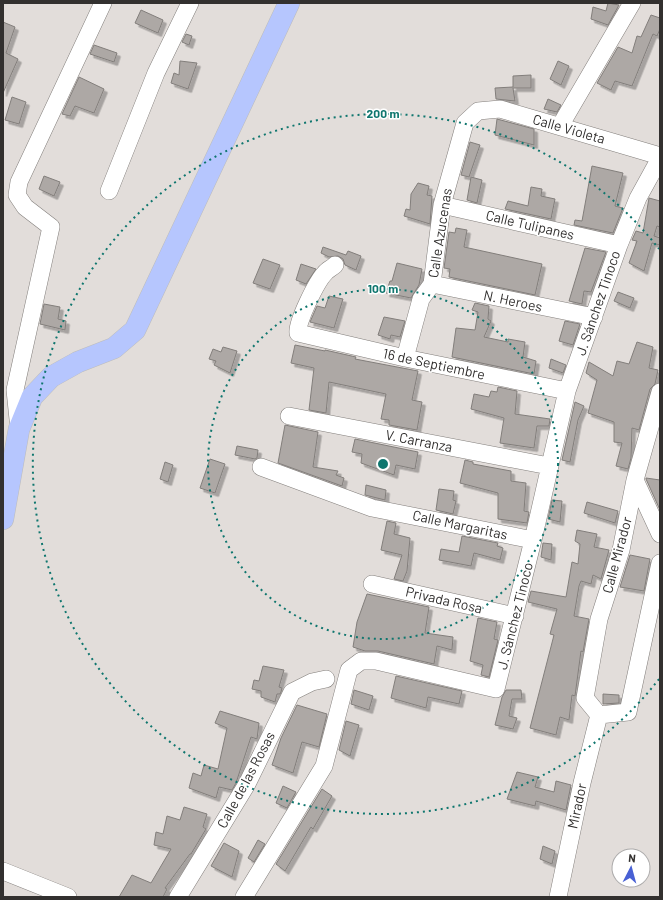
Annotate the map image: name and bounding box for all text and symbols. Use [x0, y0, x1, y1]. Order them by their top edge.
text: 200 m [367, 106, 399, 120]
street label: Calle Violeta [531, 110, 607, 147]
street label: Calle Azucenas [424, 187, 455, 279]
street label: Calle Tulipanes [484, 206, 576, 243]
street label: J. Sánchez Tinoco [572, 248, 623, 358]
text: 100 m [368, 281, 398, 295]
street label: N. Heroes [482, 286, 544, 315]
street label: 16 de Septiembre [381, 344, 487, 383]
street label: V. Carranza [384, 426, 454, 455]
centre of rings [376, 457, 390, 471]
street label: Calle Margaritas [411, 506, 509, 543]
street label: Calle Mirador [598, 515, 635, 595]
street label: J. Sánchez Tinoco [493, 561, 536, 671]
street label: Privada Rosa [404, 582, 484, 617]
street label: Calle de las Rosas [213, 728, 278, 831]
street label: Mirador [563, 782, 590, 830]
north arrow [611, 848, 651, 888]
text: N [628, 851, 636, 864]

